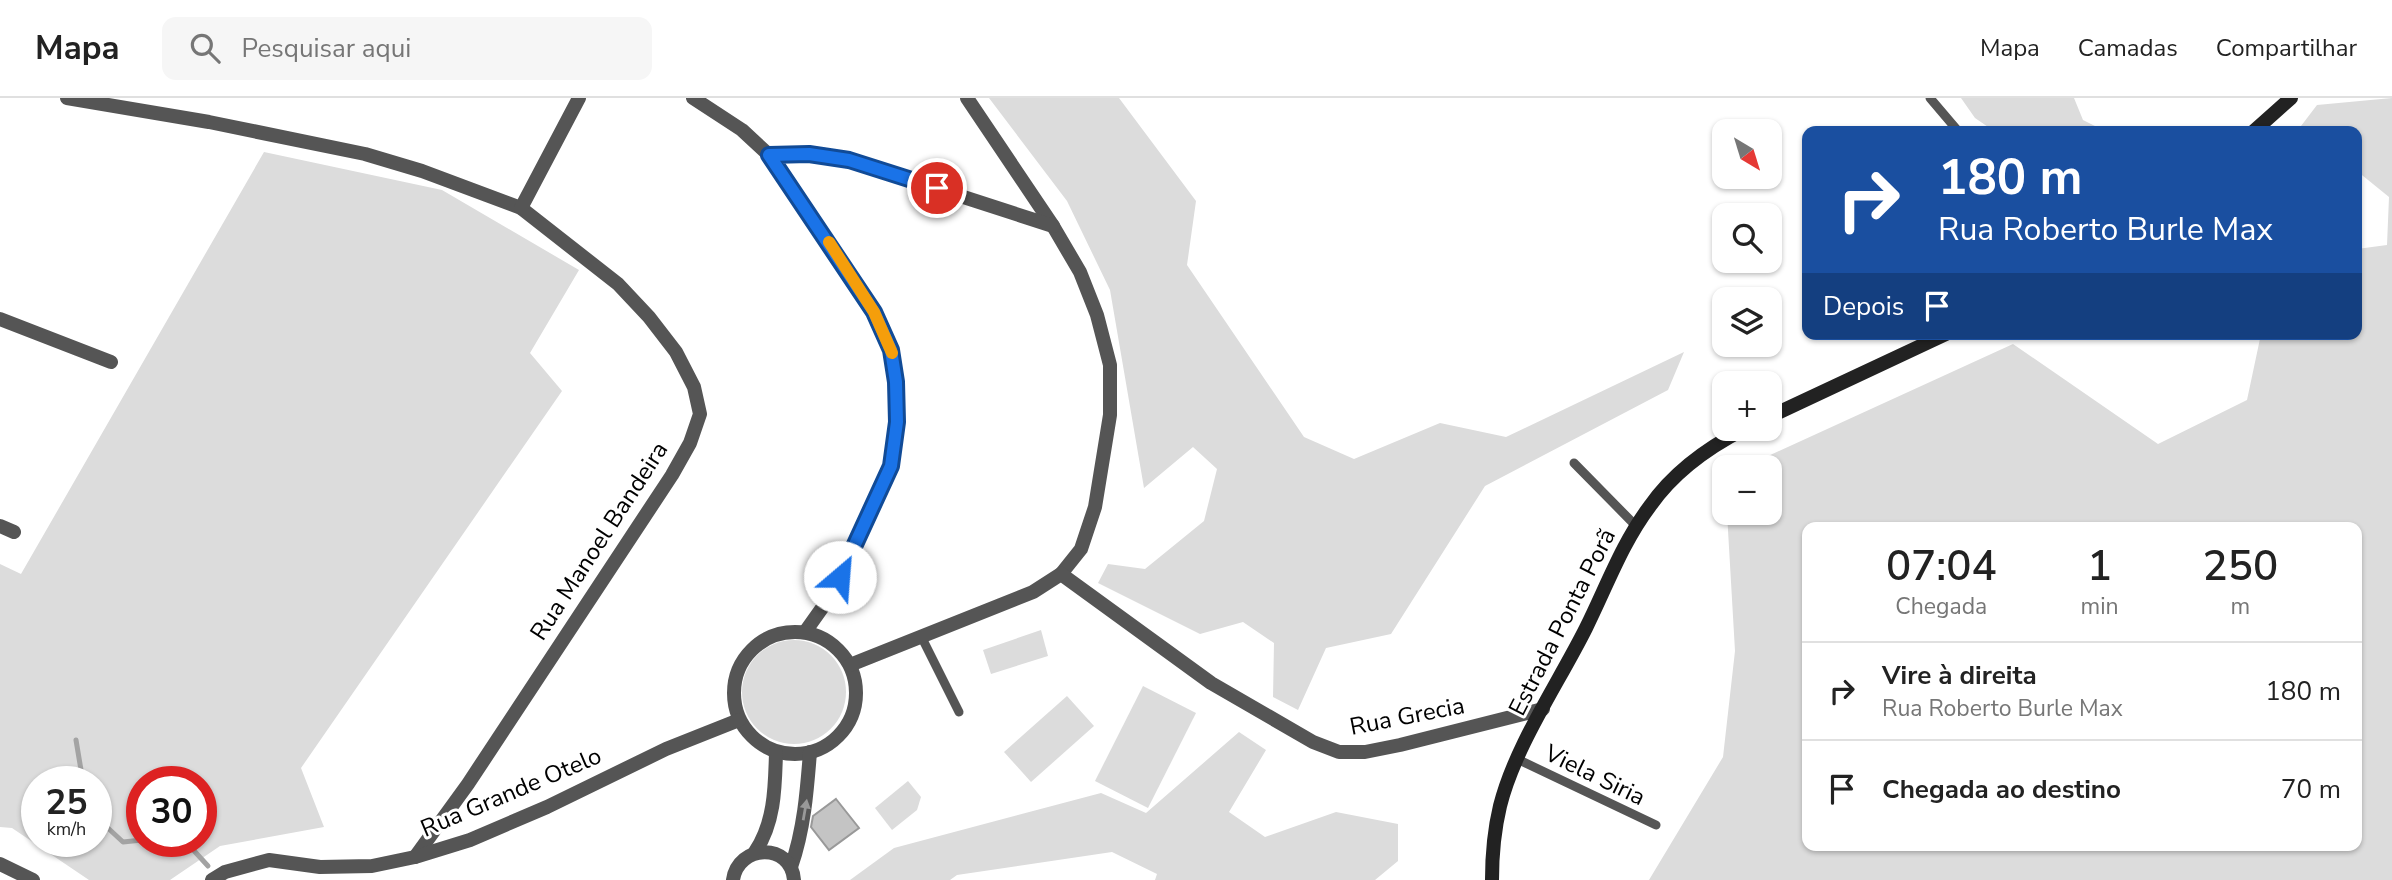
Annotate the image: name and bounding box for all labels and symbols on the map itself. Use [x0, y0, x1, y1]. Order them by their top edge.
north arrow [1712, 119, 1782, 189]
pin [907, 158, 967, 218]
street label: Rua Manoel Bandeira [523, 436, 675, 646]
street label: Estrada Ponta Porã [1501, 523, 1623, 721]
position arrow [803, 540, 877, 614]
street label: Rua Grecia [1347, 689, 1467, 743]
street label: Viela Siria [1539, 736, 1651, 813]
street label: Rua Grande Otelo [416, 739, 606, 845]
speed limit sign: 30 [126, 766, 217, 857]
one-way arrow [799, 799, 810, 821]

